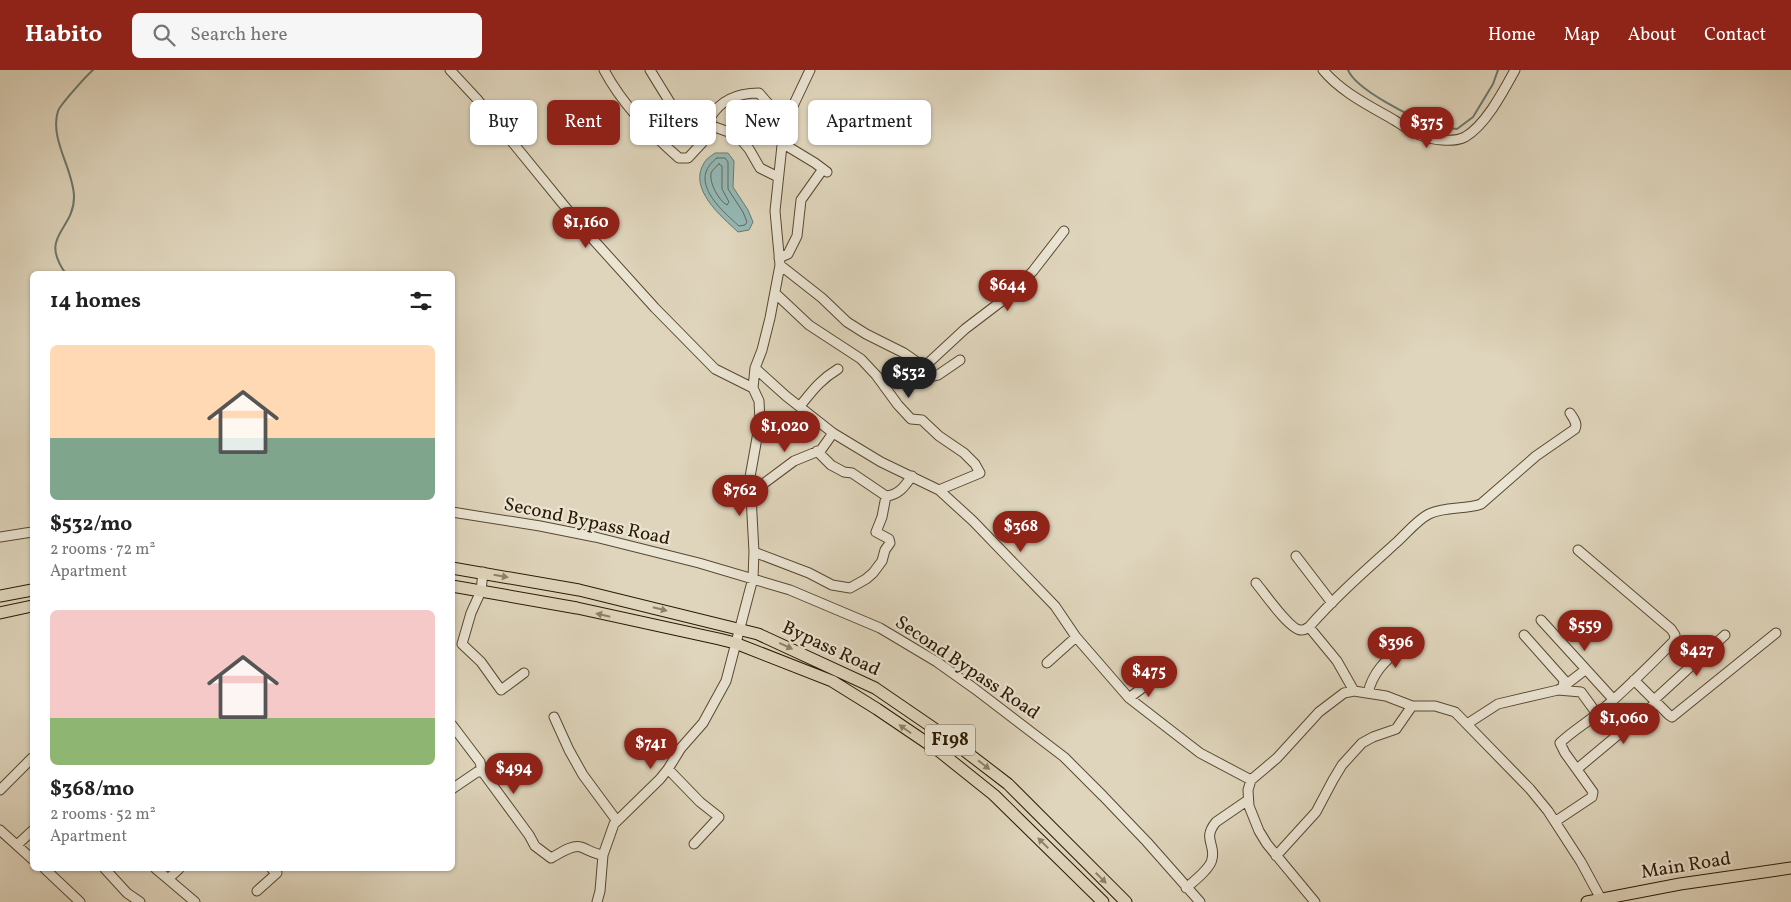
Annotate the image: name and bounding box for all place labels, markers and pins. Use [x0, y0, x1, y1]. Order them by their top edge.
pin: $375 [1397, 106, 1457, 149]
pin: $1,160 [545, 206, 627, 249]
pin: $644 [978, 270, 1038, 312]
pin: $532 [879, 356, 939, 399]
pin: $1,020 [744, 410, 826, 453]
pin: $762 [710, 474, 770, 517]
pin: $368 [991, 510, 1051, 553]
pin: $559 [1555, 610, 1615, 652]
pin: $396 [1366, 626, 1426, 669]
pin: $427 [1667, 634, 1727, 677]
pin: $475 [1119, 656, 1179, 698]
pin: $1,060 [1583, 702, 1665, 745]
pin: $741 [621, 728, 681, 770]
pin: $494 [484, 752, 544, 795]

